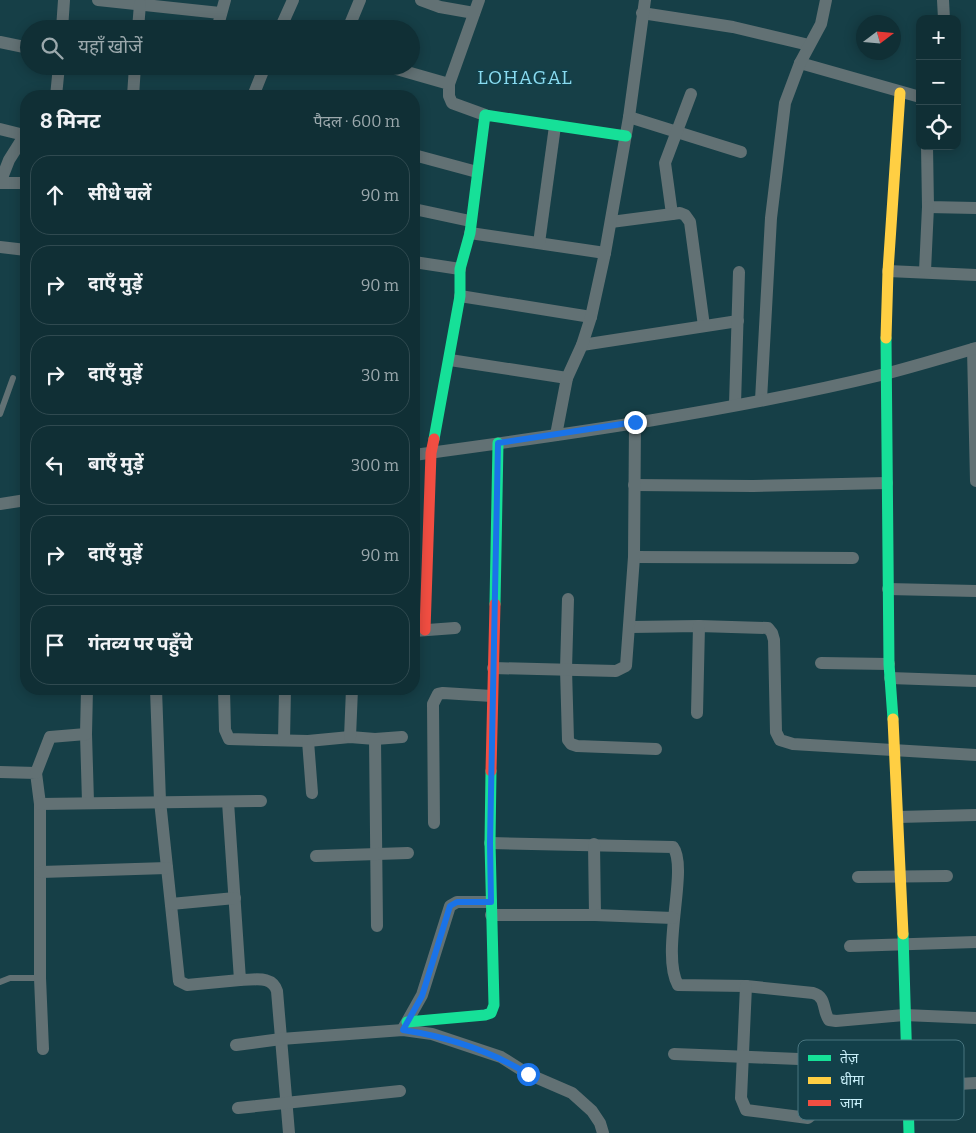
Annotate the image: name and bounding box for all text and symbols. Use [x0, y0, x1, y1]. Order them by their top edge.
north arrow [856, 15, 901, 60]
map controls [916, 15, 961, 150]
button: + [916, 15, 961, 60]
search box [20, 20, 420, 75]
icon: search [38, 34, 66, 62]
text: यहाँ खोजें [78, 35, 142, 58]
button: − [916, 60, 961, 105]
district label: LOHAGAL [477, 66, 573, 89]
button: locate [916, 105, 961, 150]
text: 8 मिनट [40, 108, 101, 134]
text: पैदल · 600 m [313, 112, 400, 131]
icon: ahead [41, 181, 69, 209]
text: सीधे चलें [88, 182, 151, 205]
text: 90 m [361, 186, 399, 205]
icon: right [41, 271, 69, 299]
text: दाएँ मुड़ें [88, 272, 142, 295]
text: 90 m [361, 276, 399, 295]
icon: right [41, 361, 69, 389]
text: दाएँ मुड़ें [88, 362, 142, 385]
text: 30 m [361, 366, 399, 385]
route end [624, 411, 647, 434]
icon: left [41, 451, 69, 479]
text: बाएँ मुड़ें [88, 452, 144, 475]
text: 300 m [351, 456, 399, 475]
icon: right [41, 541, 69, 569]
text: दाएँ मुड़ें [88, 542, 142, 565]
text: 90 m [361, 546, 399, 565]
icon: arrive [41, 631, 69, 659]
text: गंतव्य पर पहुँचे [88, 632, 193, 655]
legend [798, 1040, 964, 1120]
text: तेज़ [840, 1049, 859, 1067]
route start [517, 1063, 540, 1086]
text: धीमा [840, 1072, 865, 1089]
text: जाम [840, 1095, 863, 1112]

